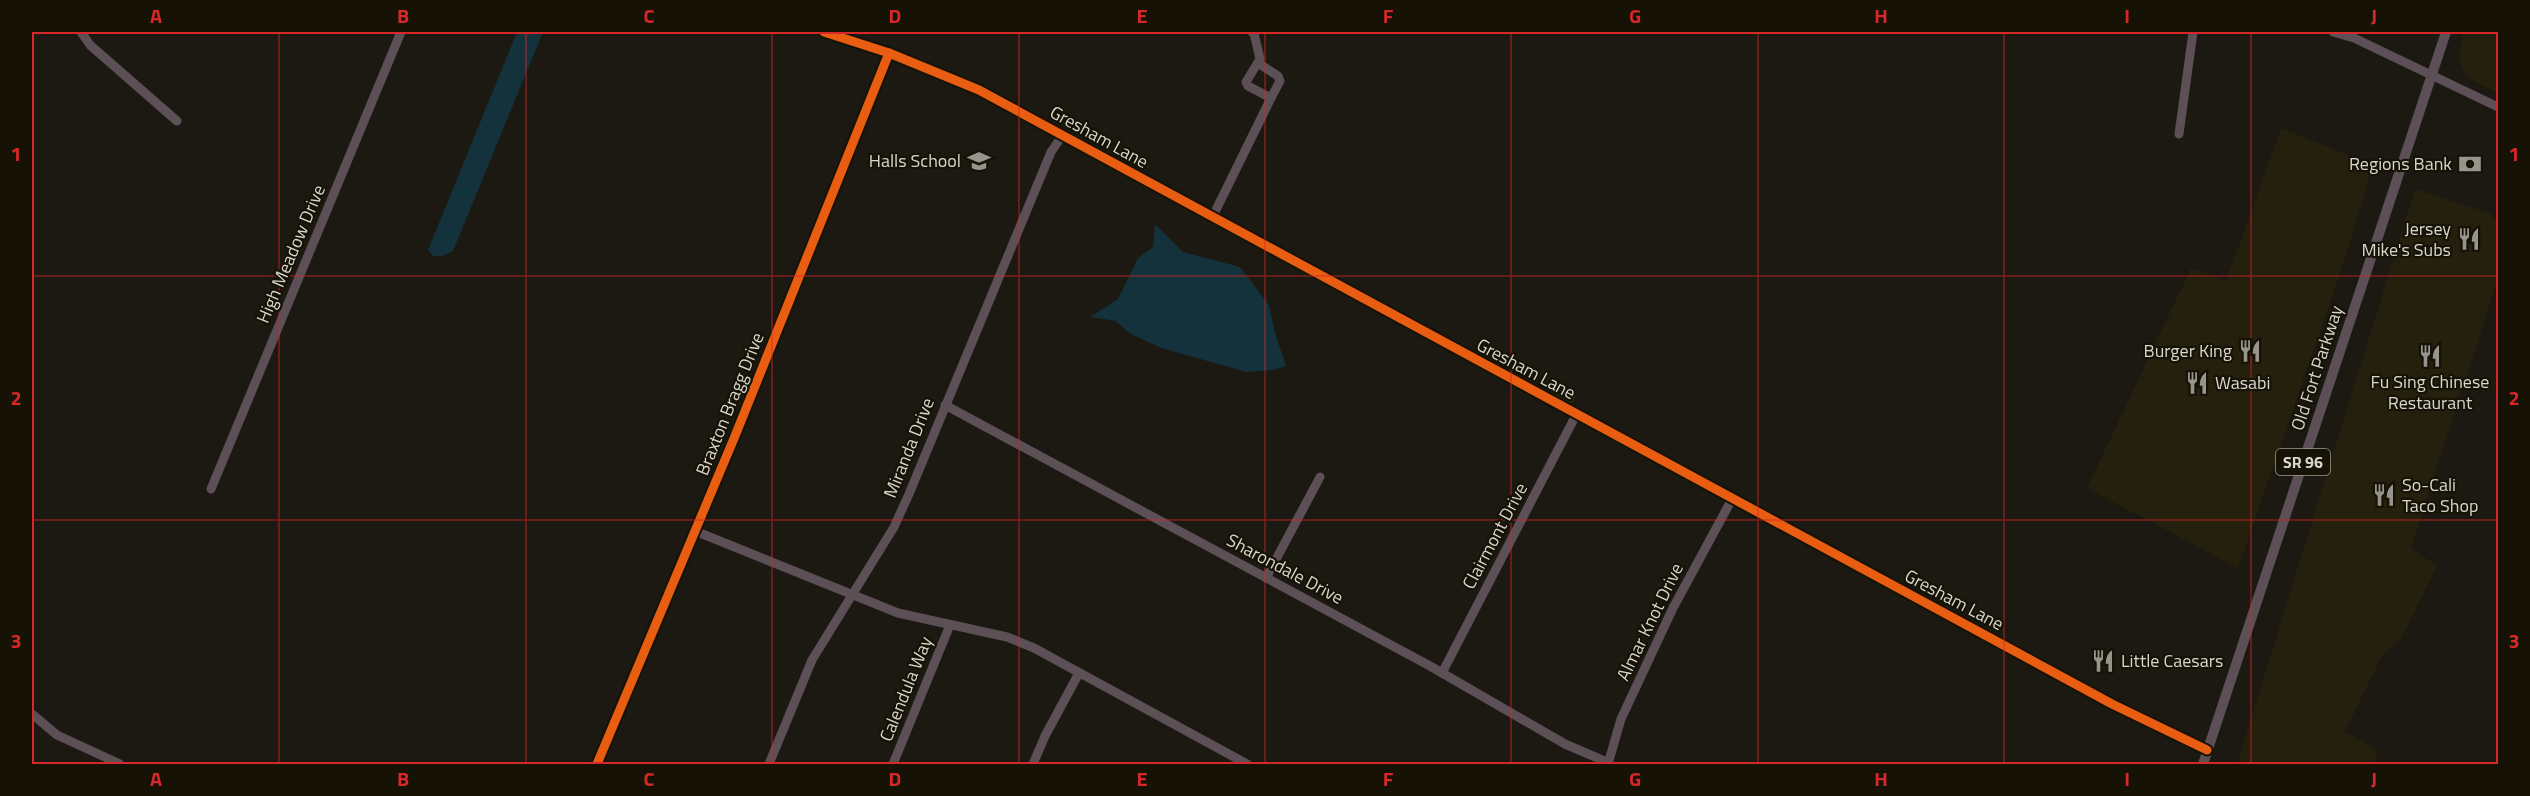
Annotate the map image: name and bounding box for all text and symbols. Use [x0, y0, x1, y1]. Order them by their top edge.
text: A [150, 0, 162, 31]
text: B [397, 0, 409, 31]
text: C [644, 0, 655, 31]
text: D [889, 0, 901, 31]
text: E [1136, 0, 1148, 31]
text: F [1383, 0, 1394, 31]
text: G [1629, 0, 1641, 31]
text: H [1874, 0, 1888, 31]
text: I [2124, 0, 2130, 31]
text: J [2371, 0, 2377, 31]
street label: Gresham Lane [1045, 98, 1153, 175]
text: 1 [10, 138, 22, 169]
text: 1 [2508, 138, 2520, 169]
place label: Halls School [869, 147, 961, 174]
school or university icon: Halls School [966, 148, 992, 174]
place label: Regions Bank [2349, 150, 2452, 177]
bank icon: Regions Bank [2457, 151, 2483, 177]
street label: High Meadow Drive [249, 180, 332, 327]
place label: Jersey Mike's Subs [2362, 215, 2451, 263]
restaurant icon: Jersey Mike's Subs [2456, 226, 2482, 252]
street label: Old Fort Parkway [2284, 301, 2350, 434]
street label: Braxton Bragg Drive [689, 328, 771, 479]
street label: Gresham Lane [1472, 331, 1581, 406]
place label: Burger King [2144, 337, 2232, 364]
restaurant icon: Burger King [2237, 338, 2263, 364]
restaurant icon: Fu Sing Chinese Restaurant [2417, 343, 2443, 369]
place label: Fu Sing Chinese Restaurant [2371, 368, 2489, 416]
place label: Wasabi [2215, 369, 2271, 396]
restaurant icon: Wasabi [2184, 370, 2210, 396]
text: 2 [10, 382, 22, 413]
text: 2 [2508, 382, 2520, 413]
street label: Miranda Drive [876, 394, 941, 502]
road number: SR 96 [2276, 449, 2330, 475]
place label: So-Cali Taco Shop [2402, 471, 2479, 519]
street label: Clairmont Drive [1455, 478, 1534, 594]
restaurant icon: So-Cali Taco Shop [2371, 482, 2397, 508]
street label: Sharondale Drive [1222, 526, 1348, 611]
street label: Almar Knot Drive [1609, 558, 1690, 685]
street label: Gresham Lane [1900, 562, 2009, 637]
text: 3 [10, 625, 22, 656]
text: 3 [2508, 625, 2520, 656]
street label: Calendula Way [872, 632, 939, 745]
place label: Little Caesars [2121, 647, 2223, 674]
restaurant icon: Little Caesars [2090, 648, 2116, 674]
text: A [150, 763, 162, 794]
text: B [397, 763, 409, 794]
text: C [644, 763, 655, 794]
text: D [889, 763, 901, 794]
text: E [1136, 763, 1148, 794]
text: F [1383, 763, 1394, 794]
text: G [1629, 763, 1641, 794]
text: H [1874, 763, 1888, 794]
text: I [2124, 763, 2130, 794]
text: J [2371, 763, 2377, 794]

